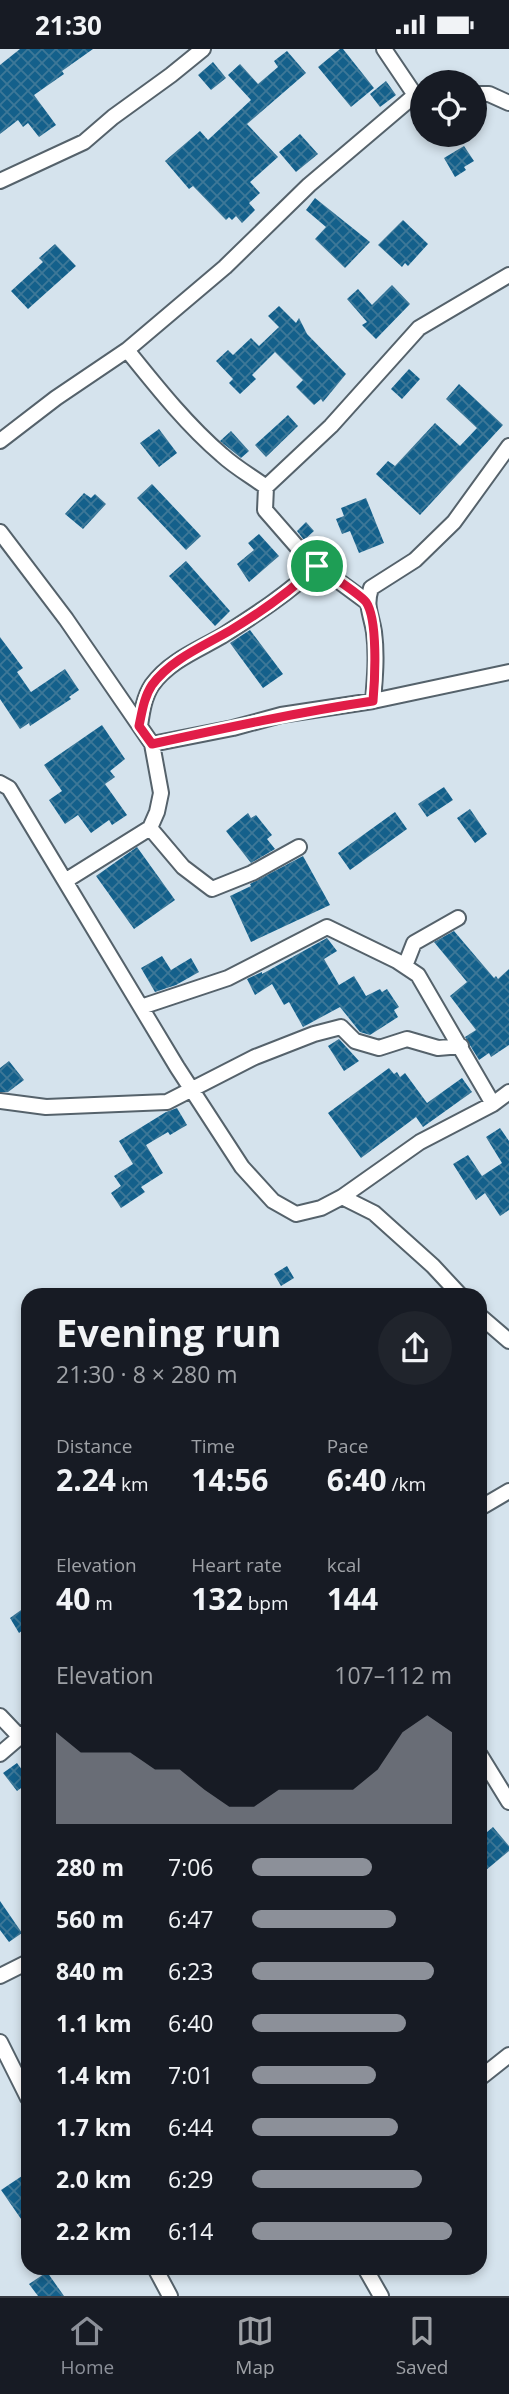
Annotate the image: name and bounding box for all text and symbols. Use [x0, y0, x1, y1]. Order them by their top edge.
text: 21:30 [35, 7, 102, 43]
map controls [410, 70, 487, 147]
button: locate [410, 70, 487, 147]
pin [287, 536, 347, 596]
icon: arrive [298, 547, 336, 585]
text: Evening run [56, 1306, 281, 1358]
button: share [378, 1311, 452, 1385]
text: 21:30 · 8 × 280 m [56, 1358, 238, 1390]
text: Distance [56, 1433, 132, 1459]
text: Time [191, 1433, 235, 1459]
text: Pace [327, 1433, 368, 1459]
text: 2.24 [56, 1459, 116, 1500]
text: 14:56 [191, 1459, 269, 1500]
text: 6:40 [327, 1459, 387, 1500]
text: km [116, 1471, 149, 1497]
text: /km [387, 1471, 426, 1497]
text: Elevation [56, 1552, 137, 1578]
text: Heart rate [191, 1552, 282, 1578]
text: kcal [327, 1552, 361, 1578]
text: 40 [56, 1578, 90, 1619]
text: 132 [191, 1578, 243, 1619]
text: 144 [327, 1578, 378, 1619]
text: m [90, 1590, 113, 1616]
text: bpm [243, 1590, 289, 1616]
text: Elevation [56, 1659, 154, 1691]
text: 107–112 m [334, 1659, 452, 1691]
text: 280 m [56, 1851, 124, 1883]
text: 7:06 [168, 1851, 214, 1883]
text: 560 m [56, 1903, 124, 1935]
text: 6:47 [168, 1903, 214, 1935]
text: 840 m [56, 1955, 124, 1987]
text: 6:23 [168, 1955, 214, 1987]
text: 1.1 km [56, 2007, 132, 2039]
text: 6:40 [168, 2007, 214, 2039]
text: 1.4 km [56, 2059, 132, 2091]
text: 7:01 [168, 2059, 214, 2091]
text: 1.7 km [56, 2111, 132, 2143]
text: 6:44 [168, 2111, 214, 2143]
text: 2.0 km [56, 2163, 132, 2195]
text: 6:29 [168, 2163, 214, 2195]
text: 2.2 km [56, 2215, 132, 2247]
text: 6:14 [168, 2215, 214, 2247]
tab: Home [61, 2312, 114, 2380]
tab: Map [235, 2312, 275, 2380]
tab: Saved [396, 2312, 448, 2380]

